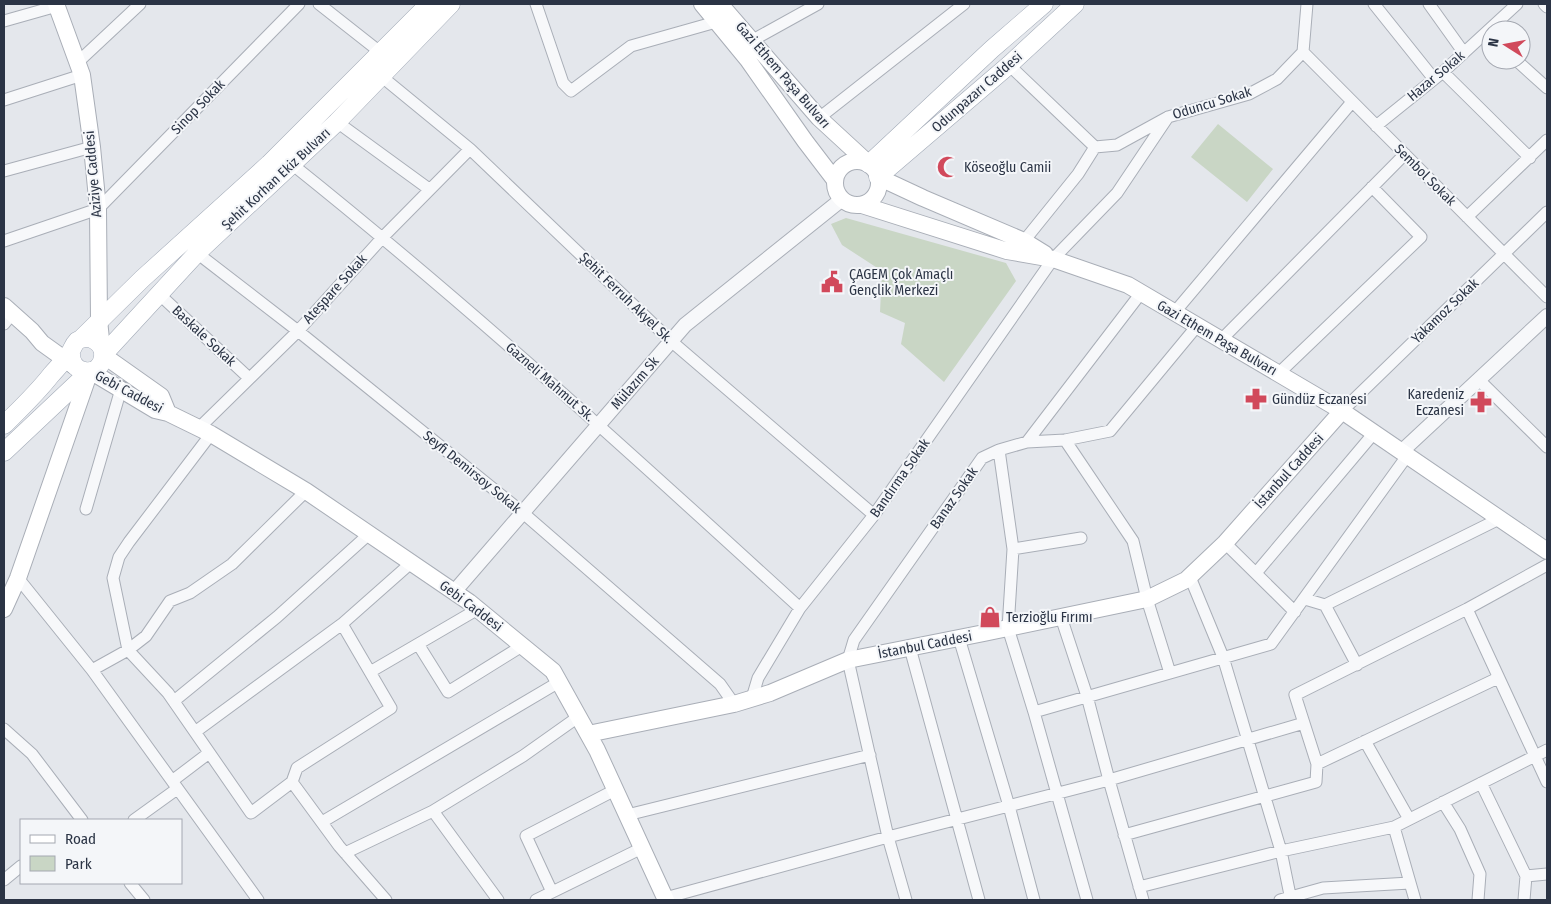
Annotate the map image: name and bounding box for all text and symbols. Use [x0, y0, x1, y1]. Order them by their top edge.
street label: Gazi Ethem Paşa Bulvarı [732, 18, 834, 132]
north arrow [1481, 20, 1531, 70]
text: N [1485, 37, 1503, 48]
street label: Hazar Sokak [1404, 47, 1469, 105]
street label: Odunpazarı Caddesi [928, 48, 1026, 136]
street label: Sinop Sokak [168, 76, 229, 138]
street label: Oduncu Sokak [1171, 83, 1254, 123]
street label: Şehit Korhan Ekiz Bulvarı [218, 124, 334, 234]
street label: Aziziye Caddesi [81, 130, 105, 218]
street label: Sembol Sokak [1391, 141, 1460, 210]
mosque icon: Köseoğlu Camii [935, 154, 961, 180]
place label: Köseoğlu Camii [964, 159, 1051, 176]
street label: Şehit Ferruh Akyel Sk. [576, 249, 676, 347]
street label: Ateşpare Sokak [299, 250, 371, 327]
place label: ÇAGEM Çok Amaçlı Gençlik Merkezi [849, 266, 953, 299]
public building icon: ÇAGEM Çok Amaçlı Gençlik Merkezi [819, 269, 845, 295]
street label: Yakamoz Sokak [1408, 274, 1482, 347]
street label: Gazi Ethem Paşa Bulvarı [1154, 297, 1280, 379]
street label: Baskale Sokak [168, 302, 240, 370]
street label: Gazneli Mahmut Sk. [502, 339, 598, 425]
street label: Mülazım Sk [607, 353, 663, 413]
street label: Gebi Caddesi [92, 367, 166, 417]
pharmacy icon: Gündüz Eczanesi [1243, 386, 1269, 412]
place label: Karedeniz Eczanesi [1408, 386, 1464, 419]
pharmacy icon: Karedeniz Eczanesi [1468, 389, 1494, 415]
place label: Gündüz Eczanesi [1272, 391, 1367, 408]
street label: Seyfi Demirsoy Sokak [419, 427, 525, 517]
street label: İstanbul Caddesi [1251, 430, 1327, 512]
street label: Bandırma Sokak [866, 435, 934, 521]
street label: Banaz Sokak [927, 463, 982, 532]
street label: Gebi Caddesi [436, 577, 506, 635]
shop icon: Terzioğlu Fırımı [977, 604, 1003, 630]
place label: Terzioğlu Fırımı [1006, 609, 1093, 626]
street label: İstanbul Caddesi [877, 628, 973, 662]
legend [20, 819, 182, 884]
text: Road [65, 830, 96, 848]
text: Park [65, 855, 92, 873]

